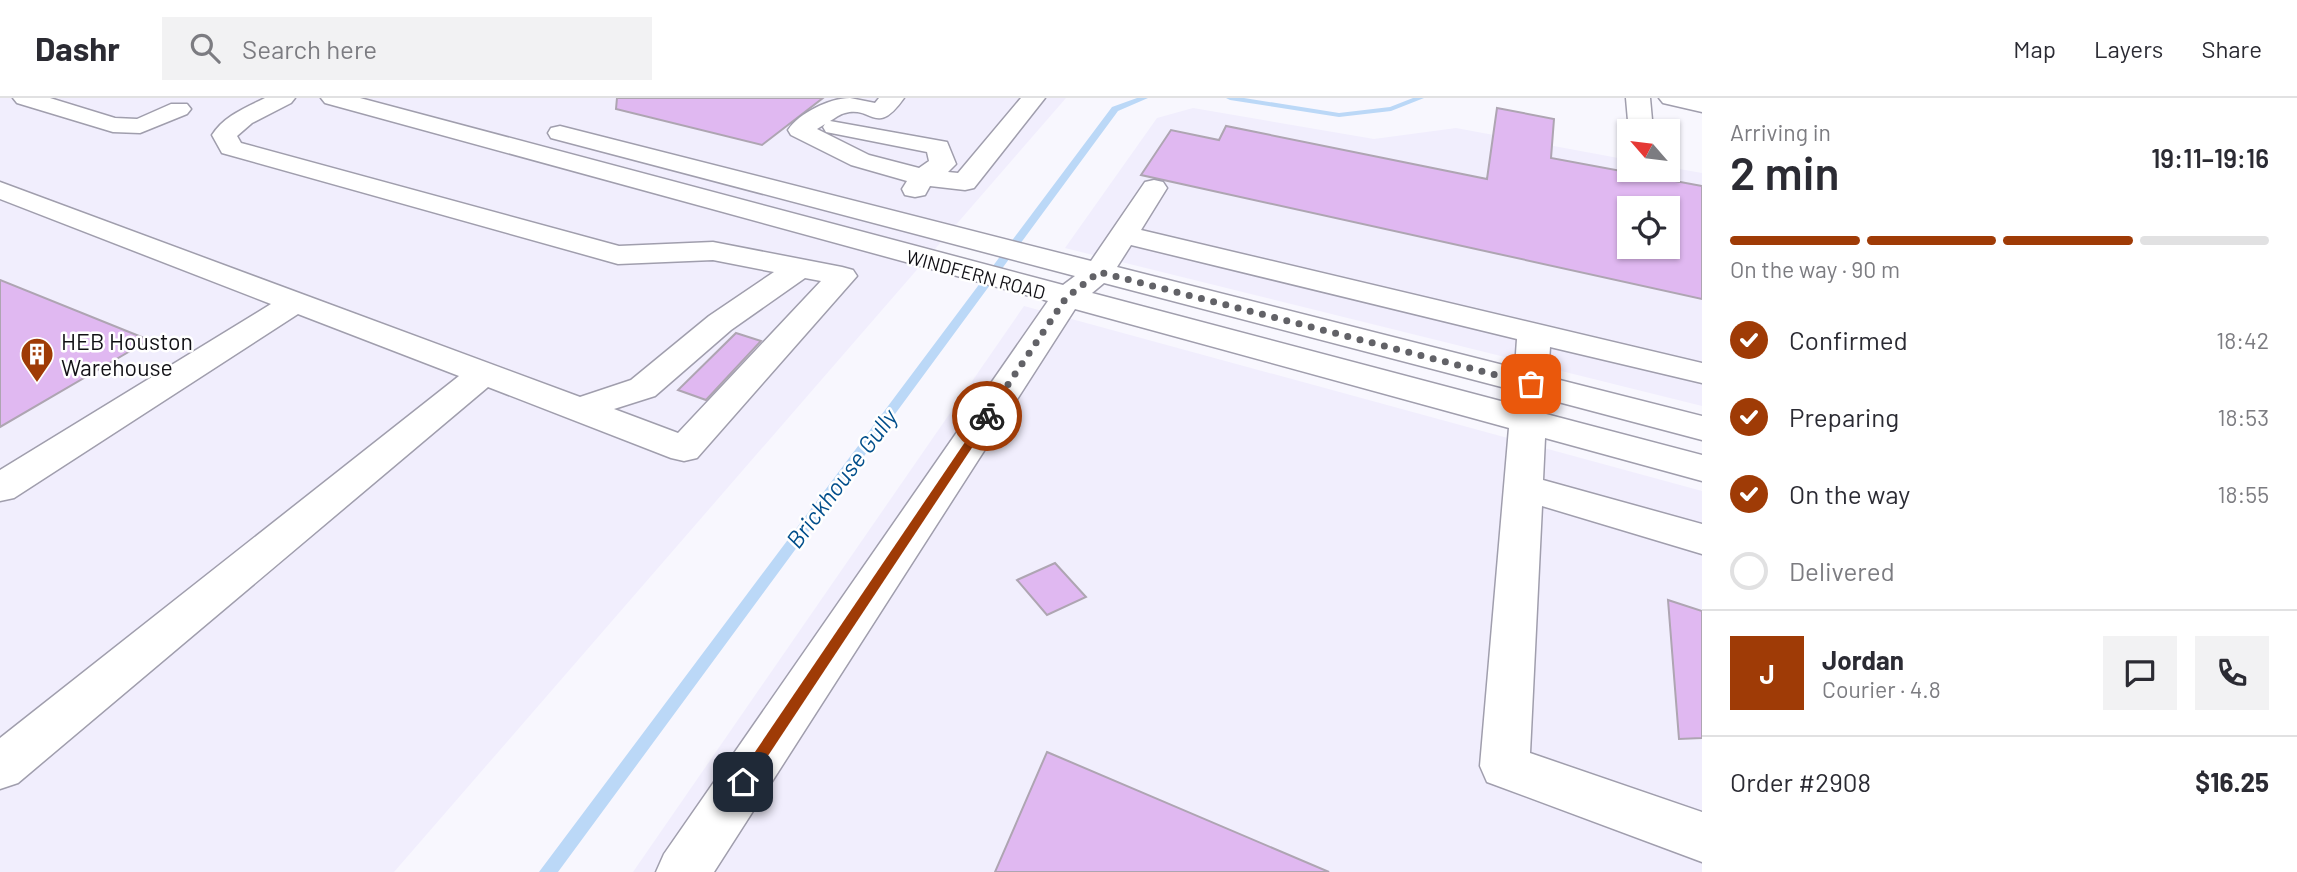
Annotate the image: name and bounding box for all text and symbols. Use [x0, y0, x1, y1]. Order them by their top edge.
search box [162, 17, 652, 80]
text: Dashr [35, 28, 120, 68]
icon: search [186, 29, 224, 67]
text: Search here [242, 33, 377, 64]
text: Map [2013, 34, 2056, 63]
text: Layers [2094, 34, 2163, 63]
text: Share [2201, 34, 2262, 63]
text: Arriving in [1730, 118, 1831, 146]
north arrow [1617, 119, 1680, 182]
map controls [1617, 119, 1680, 259]
text: 19:11–19:16 [2151, 142, 2269, 173]
text: 2 min [1730, 144, 1839, 199]
button: locate [1617, 196, 1680, 259]
street label: WINDFERN ROAD [904, 244, 1048, 304]
text: On the way · 90 m [1730, 255, 1900, 283]
icon: check [1730, 321, 1768, 359]
text: Confirmed [1789, 324, 1908, 355]
text: 18:42 [2216, 326, 2269, 354]
place label: HEB Houston Warehouse [61, 327, 193, 381]
building icon: HEB Houston Warehouse [18, 335, 56, 384]
pin [1501, 354, 1561, 414]
icon: bag [1512, 365, 1550, 403]
courier [952, 381, 1022, 451]
icon: bike [968, 397, 1006, 435]
icon: check [1730, 398, 1768, 436]
text: Preparing [1789, 401, 1899, 432]
water label: Brickhouse Gully [779, 402, 904, 553]
text: 18:53 [2218, 403, 2269, 431]
icon: check [1730, 475, 1768, 513]
text: On the way [1789, 478, 1910, 509]
text: 18:55 [2218, 480, 2269, 508]
text: Delivered [1789, 555, 1895, 586]
button: chat [2103, 636, 2177, 710]
button: phone [2195, 636, 2269, 710]
text: Jordan [1822, 644, 1904, 675]
text: J [1759, 658, 1775, 689]
text: Courier · 4.8 [1822, 675, 1941, 703]
pin [713, 752, 773, 812]
icon: home [724, 763, 762, 801]
text: Order #2908 [1730, 766, 1871, 797]
text: $16.25 [2195, 766, 2269, 797]

